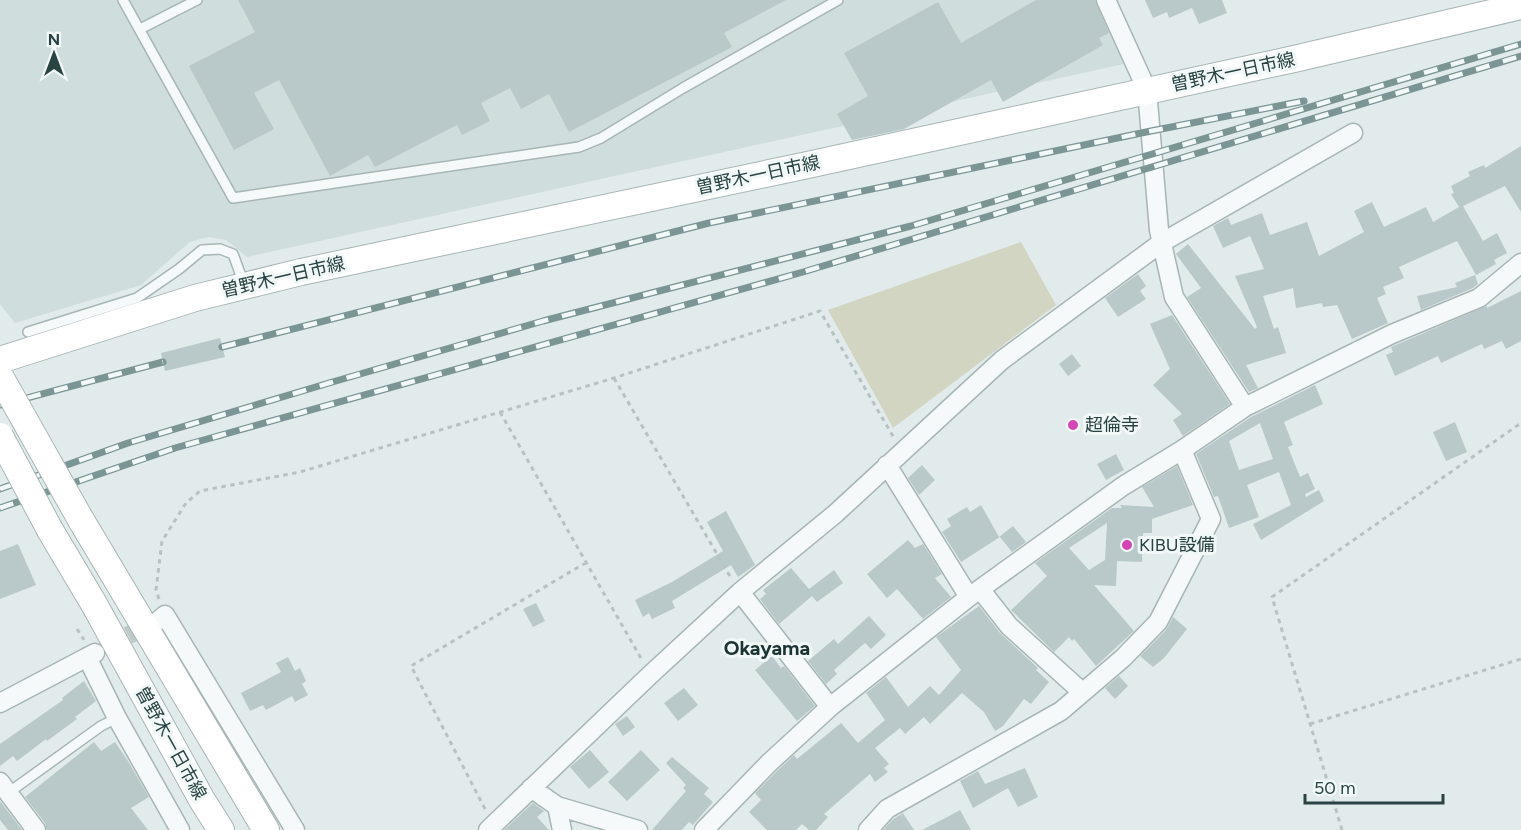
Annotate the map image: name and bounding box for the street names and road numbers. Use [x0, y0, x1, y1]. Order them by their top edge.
street label: 曽野木一日市線 [1169, 48, 1297, 96]
street label: 曽野木一日市線 [694, 151, 822, 199]
street label: 曽野木一日市線 [219, 252, 347, 302]
street label: 曽野木一日市線 [131, 683, 211, 803]

